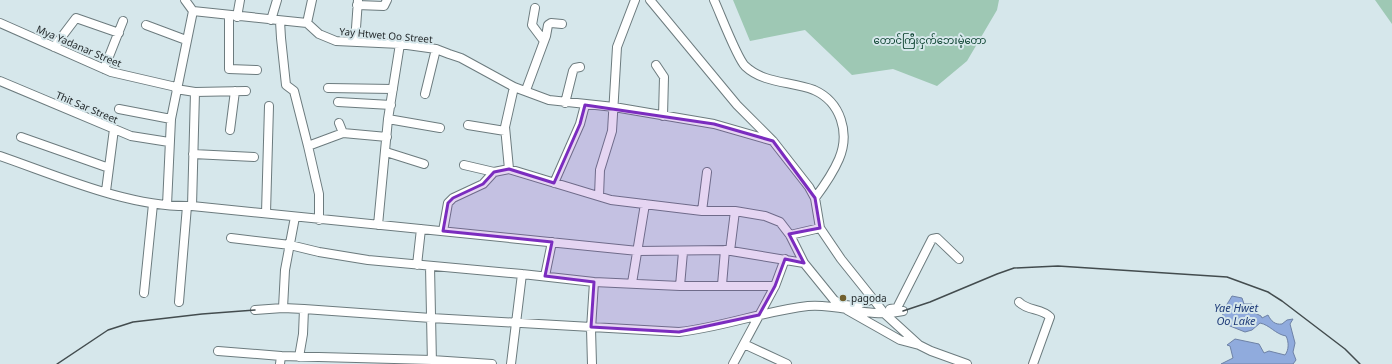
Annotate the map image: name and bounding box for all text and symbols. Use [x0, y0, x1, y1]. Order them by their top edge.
street label: Mya Yadanar Street [34, 22, 124, 70]
street label: Yay Htwet Oo Street [339, 24, 434, 46]
park label: တောင်ကြီးငှက်ဘေးမဲ့တော [874, 33, 987, 49]
street label: Thit Sar Street [54, 88, 121, 127]
place label: pagoda [851, 291, 887, 305]
marker: pagoda [838, 293, 848, 303]
water label: Yae Hwet Oo Lake [1214, 300, 1258, 328]

